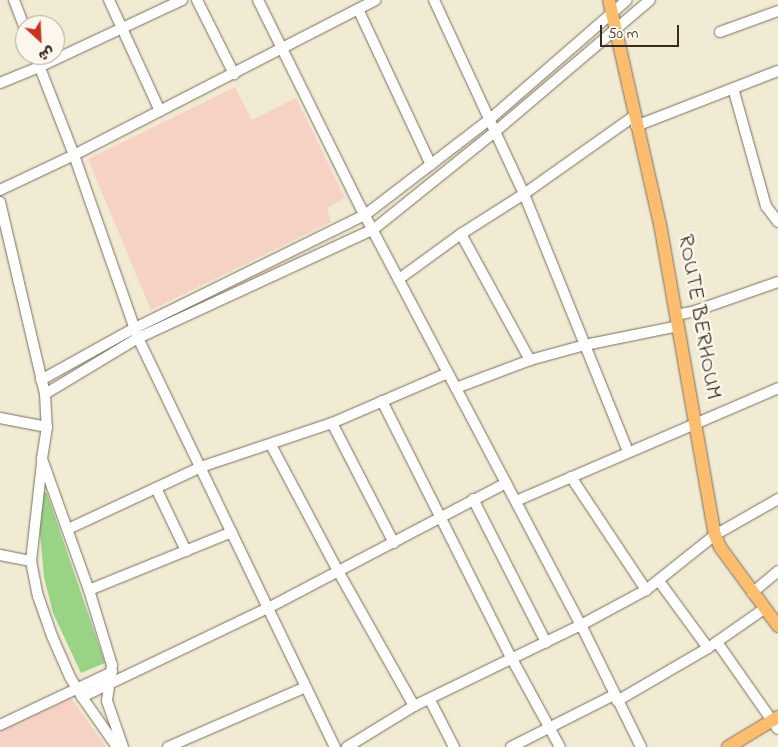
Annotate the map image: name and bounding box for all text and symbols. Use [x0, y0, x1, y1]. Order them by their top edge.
north arrow [15, 15, 65, 65]
scale bar [603, 15, 682, 47]
text: 50 m [608, 23, 638, 45]
text: ش [35, 40, 58, 66]
street label: ROUTE BERHOUM [671, 232, 725, 402]

